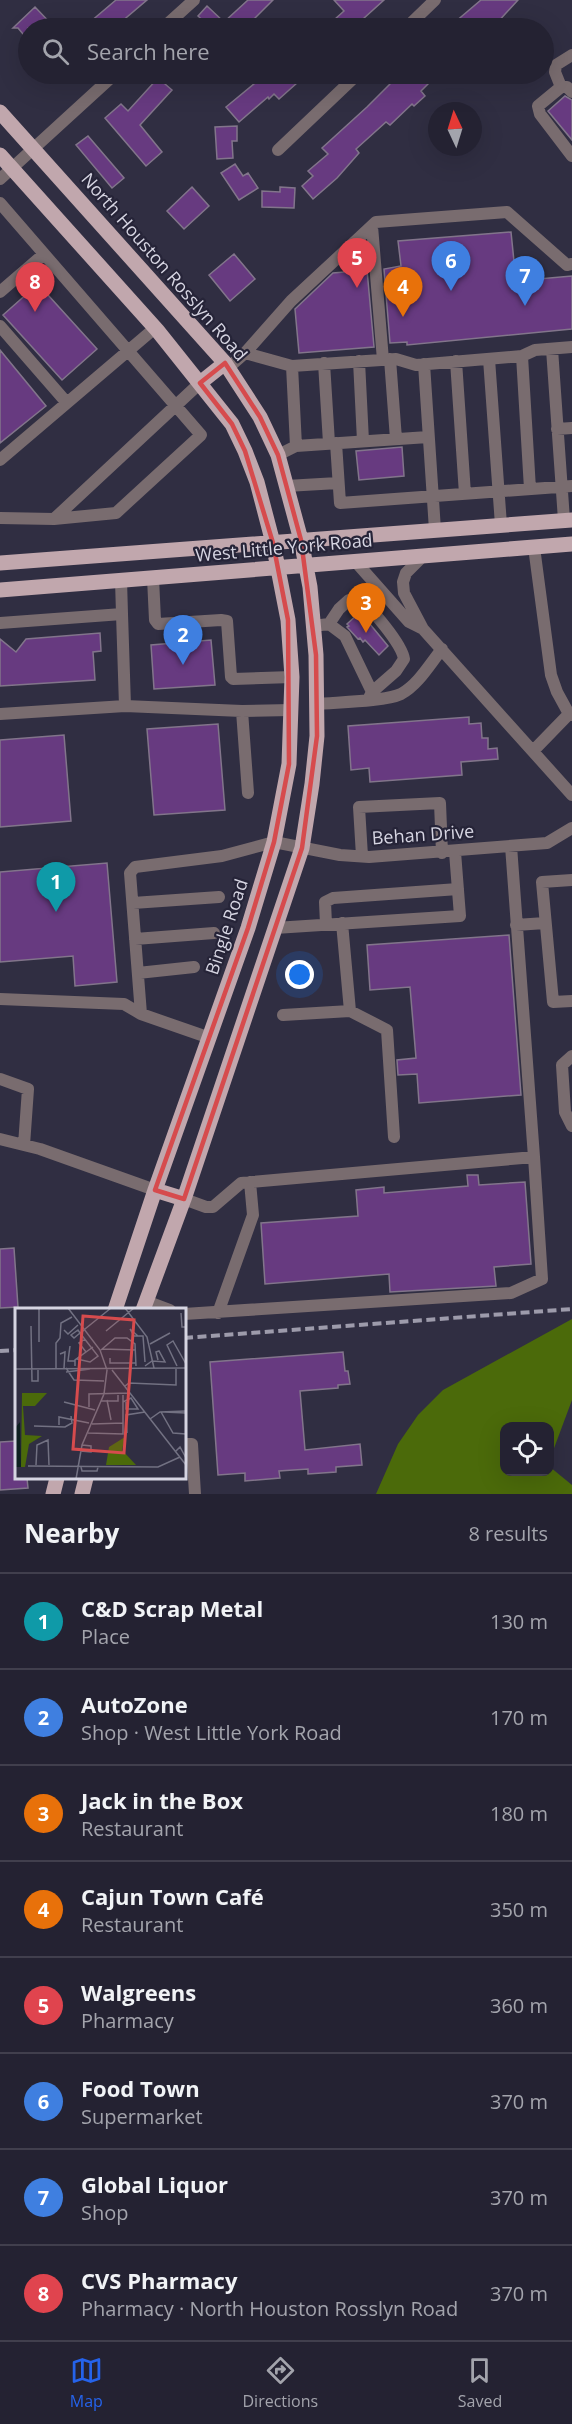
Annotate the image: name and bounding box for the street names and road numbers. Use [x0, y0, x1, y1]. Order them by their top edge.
street label: North Houston Rosslyn Road [76, 167, 253, 365]
street label: West Little York Road [194, 527, 374, 567]
street label: Behan Drive [371, 818, 475, 850]
street label: Bingle Road [199, 876, 253, 978]

